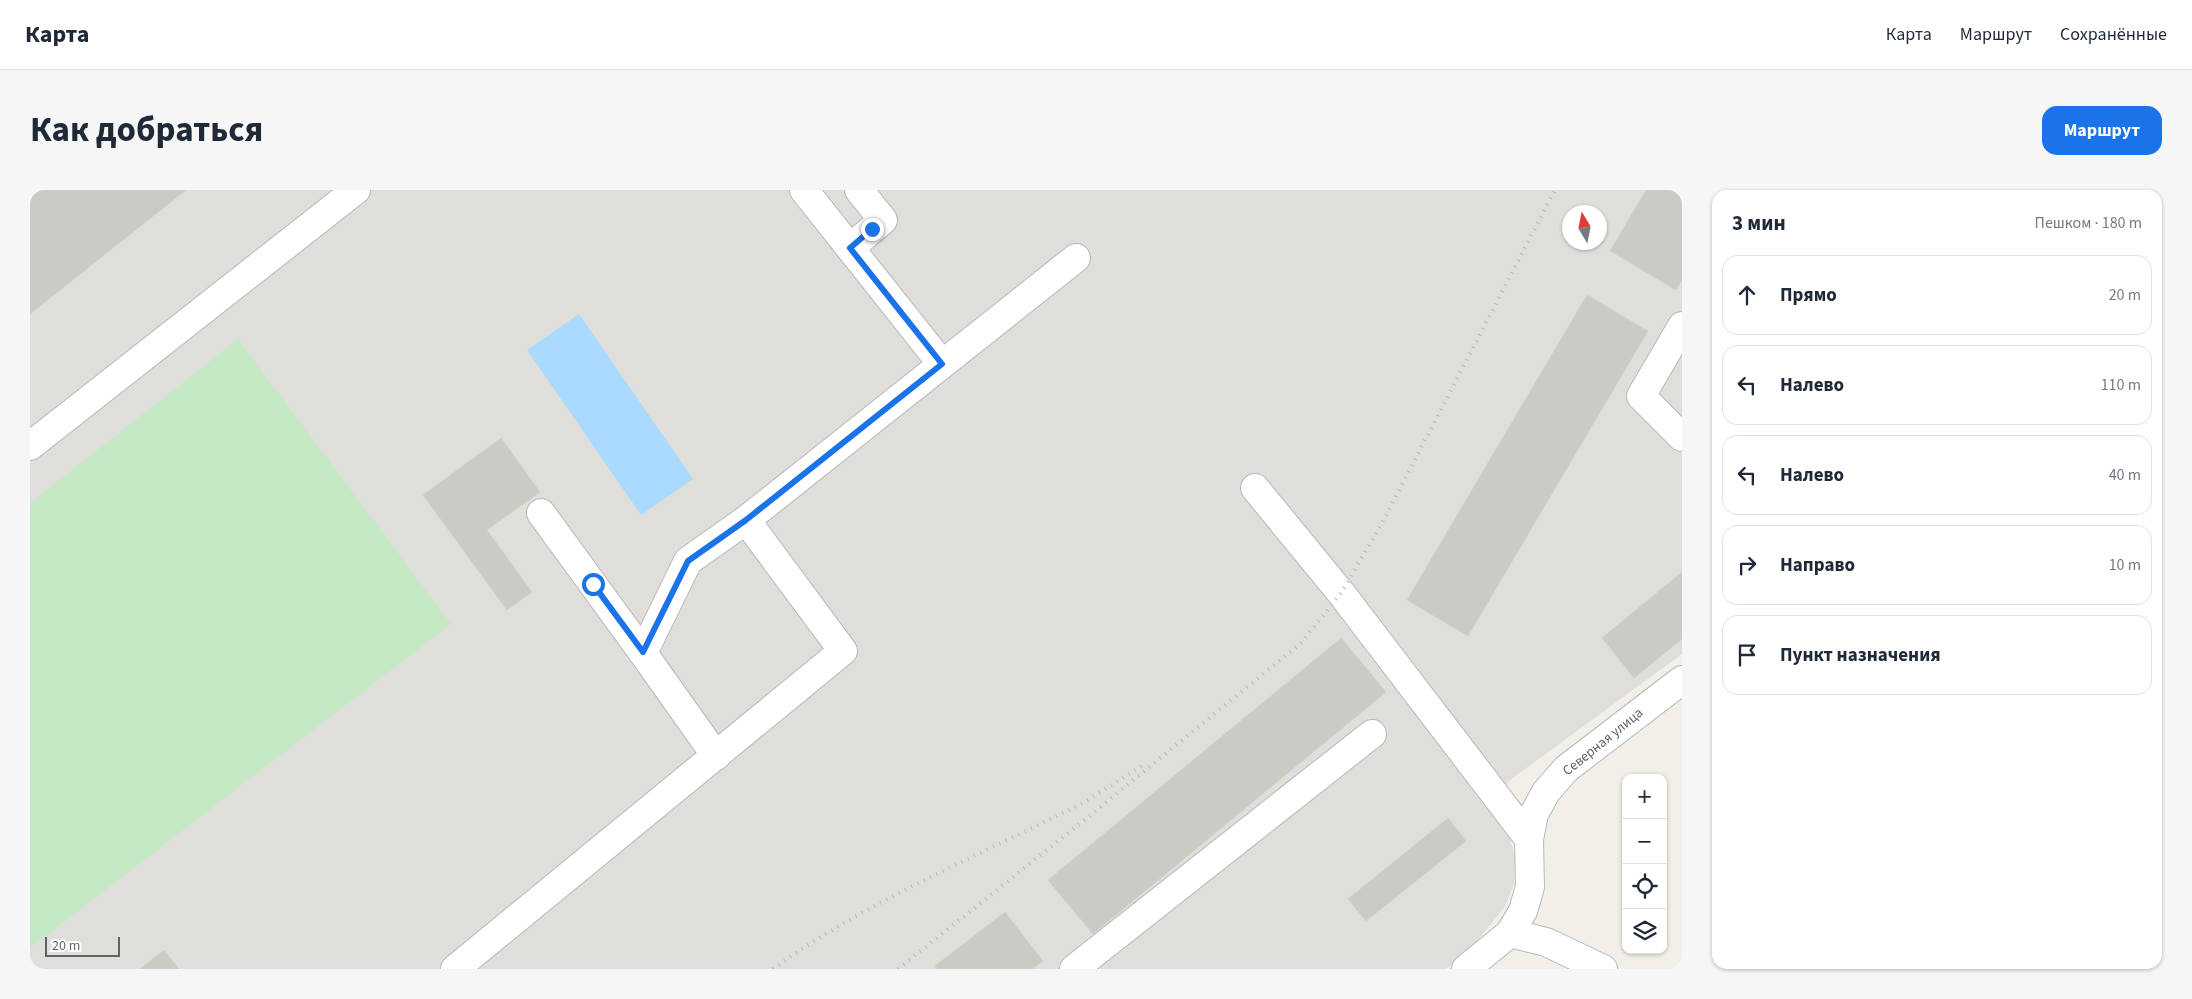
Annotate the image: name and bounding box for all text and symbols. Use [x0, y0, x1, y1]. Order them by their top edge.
text: Карта [25, 17, 89, 52]
text: Карта [1886, 22, 1932, 47]
text: Маршрут [1960, 22, 2032, 47]
text: Сохранённые [2060, 22, 2167, 47]
text: Как добраться [30, 105, 263, 155]
button: Маршрут [2042, 106, 2162, 155]
north arrow [1562, 205, 1607, 250]
text: 3 мин [1732, 208, 1786, 238]
text: Пешком · 180 m [2035, 212, 2142, 234]
route end [861, 218, 884, 241]
icon: ahead [1733, 281, 1761, 309]
text: Прямо [1780, 282, 1837, 309]
text: 20 m [2109, 284, 2141, 306]
icon: left [1733, 371, 1761, 399]
text: Налево [1780, 372, 1844, 399]
text: 110 m [2101, 374, 2141, 396]
icon: left [1733, 461, 1761, 489]
text: Налево [1780, 462, 1844, 489]
text: 40 m [2109, 464, 2141, 486]
icon: right [1733, 551, 1761, 579]
text: Направо [1780, 552, 1855, 579]
text: 10 m [2109, 554, 2141, 576]
route start [582, 573, 605, 596]
icon: arrive [1733, 641, 1761, 669]
text: Пункт назначения [1780, 642, 1941, 669]
street label: Северная улица [1558, 703, 1648, 781]
map controls [1622, 774, 1667, 954]
button: + [1622, 774, 1667, 819]
button: − [1622, 819, 1667, 864]
button: locate [1622, 864, 1667, 909]
button: layers [1622, 909, 1667, 954]
scale bar [45, 934, 120, 957]
text: 20 m [52, 936, 80, 956]

